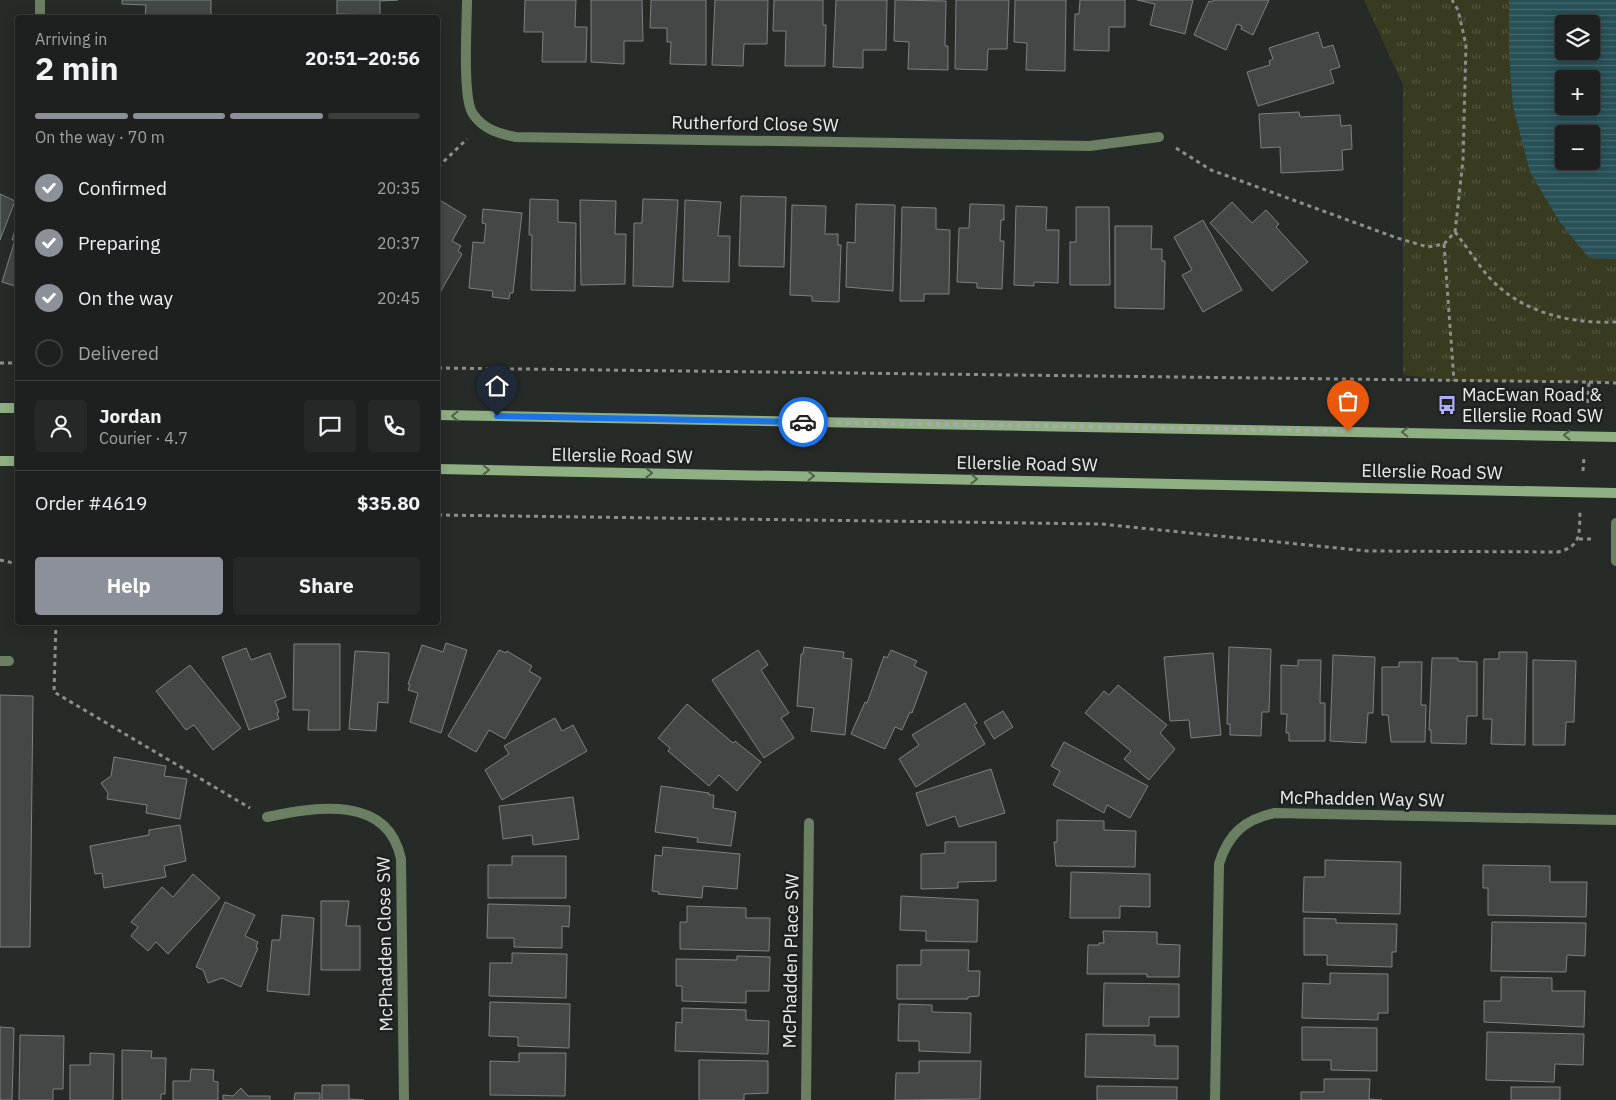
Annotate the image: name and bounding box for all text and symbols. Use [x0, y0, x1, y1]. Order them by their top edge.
map controls [1555, 15, 1600, 170]
button: layers [1555, 15, 1600, 60]
text: Arriving in [35, 29, 107, 49]
text: 20:51–20:56 [305, 46, 420, 70]
text: 2 min [35, 47, 119, 89]
button: + [1555, 70, 1600, 115]
street label: Rutherford Close SW [671, 111, 839, 136]
button: − [1555, 125, 1600, 170]
text: On the way · 70 m [35, 127, 165, 147]
icon: check [35, 174, 63, 202]
text: Confirmed [78, 176, 167, 200]
text: 20:35 [377, 178, 420, 198]
icon: check [35, 229, 63, 257]
text: Preparing [78, 231, 160, 255]
text: 20:37 [377, 233, 420, 253]
icon: check [35, 284, 63, 312]
text: On the way [78, 286, 173, 310]
text: 20:45 [377, 288, 420, 308]
text: Delivered [78, 341, 159, 365]
pin [476, 365, 518, 416]
icon: home [483, 372, 511, 400]
pin [1327, 380, 1369, 431]
place label: MacEwan Road & Ellerslie Road SW [1462, 383, 1603, 427]
icon: bag [1334, 387, 1362, 415]
bus stop icon: MacEwan Road & Ellerslie Road SW [1436, 394, 1458, 416]
courier [778, 397, 828, 447]
button: person [35, 400, 87, 452]
button: chat [304, 400, 356, 452]
button: phone [368, 400, 420, 452]
text: Jordan [99, 404, 162, 428]
icon: car [789, 408, 817, 436]
one-way arrow [451, 410, 459, 421]
one-way arrow [1401, 427, 1408, 437]
text: Courier · 4.7 [99, 428, 188, 448]
one-way arrow [1563, 430, 1571, 440]
street label: Ellerslie Road SW [551, 443, 693, 468]
street label: Ellerslie Road SW [956, 451, 1098, 476]
street label: Ellerslie Road SW [1361, 459, 1503, 484]
one-way arrow [482, 465, 490, 475]
one-way arrow [645, 468, 653, 478]
one-way arrow [808, 471, 815, 481]
one-way arrow [970, 474, 978, 484]
text: Order #4619 [35, 491, 147, 515]
text: $35.80 [357, 491, 420, 515]
button: Help [35, 557, 223, 615]
button: Share [233, 557, 420, 615]
street label: McPhadden Way SW [1279, 786, 1445, 811]
street label: McPhadden Close SW [371, 856, 398, 1032]
street label: McPhadden Place SW [777, 873, 804, 1049]

